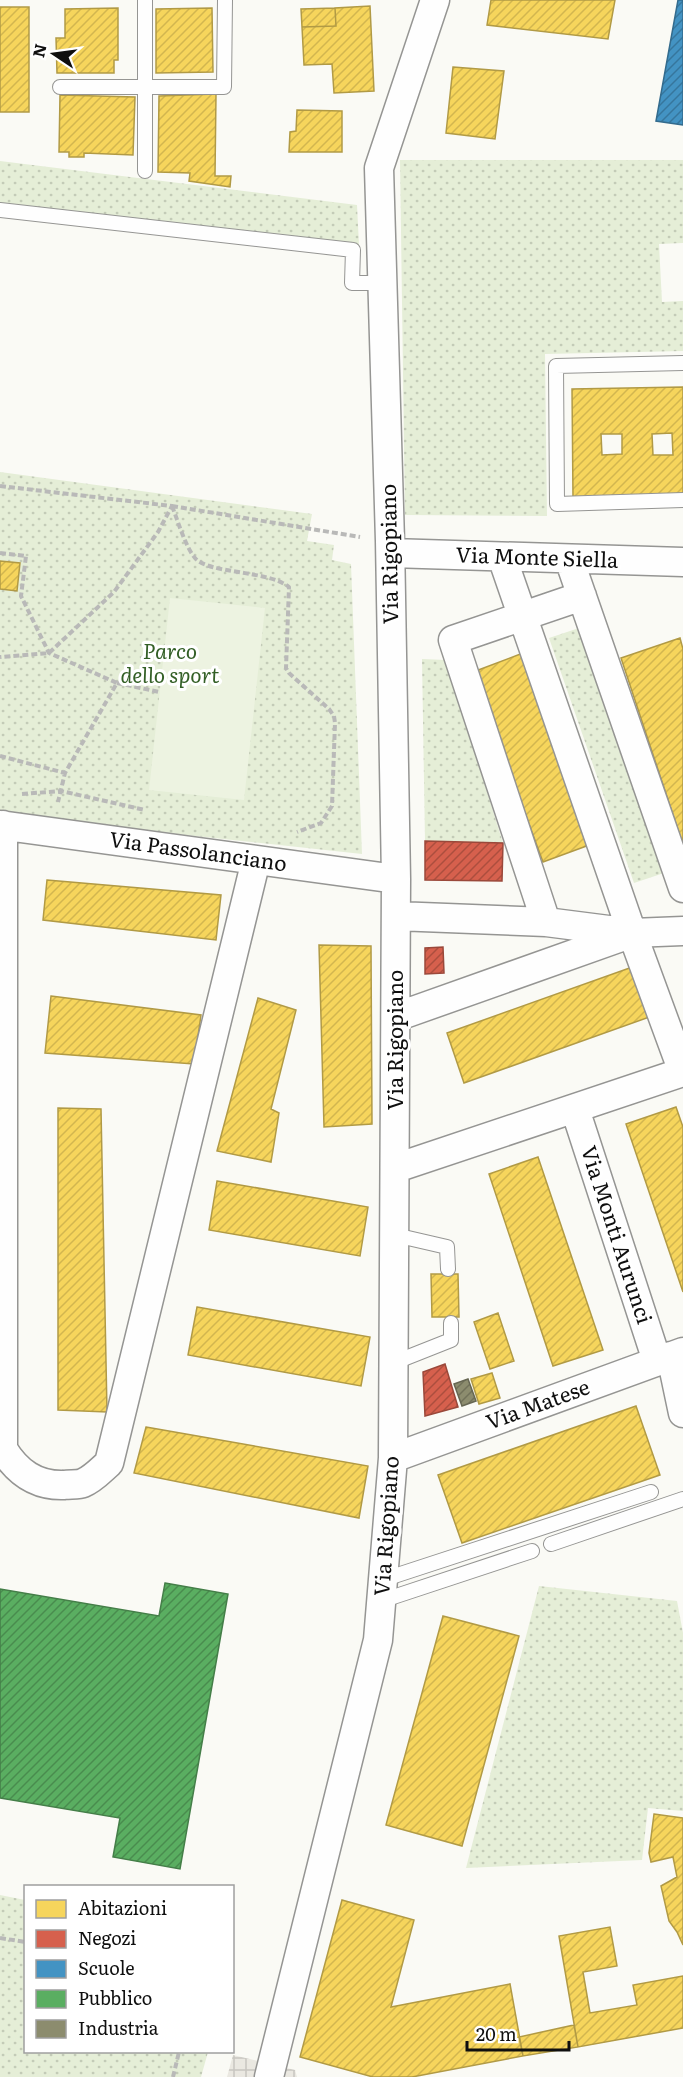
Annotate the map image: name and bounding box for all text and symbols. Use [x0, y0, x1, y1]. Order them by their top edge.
north arrow [24, 24, 84, 84]
text: N [25, 41, 52, 60]
street label: Via Rigopiano [371, 484, 404, 625]
street label: Via Monte Siella [455, 537, 620, 574]
park label: Parco dello sport [120, 634, 220, 689]
street label: Via Passolanciano [108, 822, 289, 877]
street label: Via Rigopiano [378, 970, 409, 1110]
street label: Via Monti Aurunci [575, 1141, 662, 1327]
street label: Via Matese [481, 1370, 593, 1436]
street label: Via Rigopiano [364, 1455, 405, 1597]
legend [24, 1885, 234, 2053]
text: Abitazioni [78, 1894, 167, 1921]
text: Negozi [78, 1924, 136, 1951]
text: Scuole [78, 1954, 135, 1981]
text: Pubblico [78, 1984, 152, 2011]
text: Industria [78, 2014, 159, 2041]
scale bar [467, 2014, 569, 2052]
text: 20 m [476, 2020, 517, 2047]

